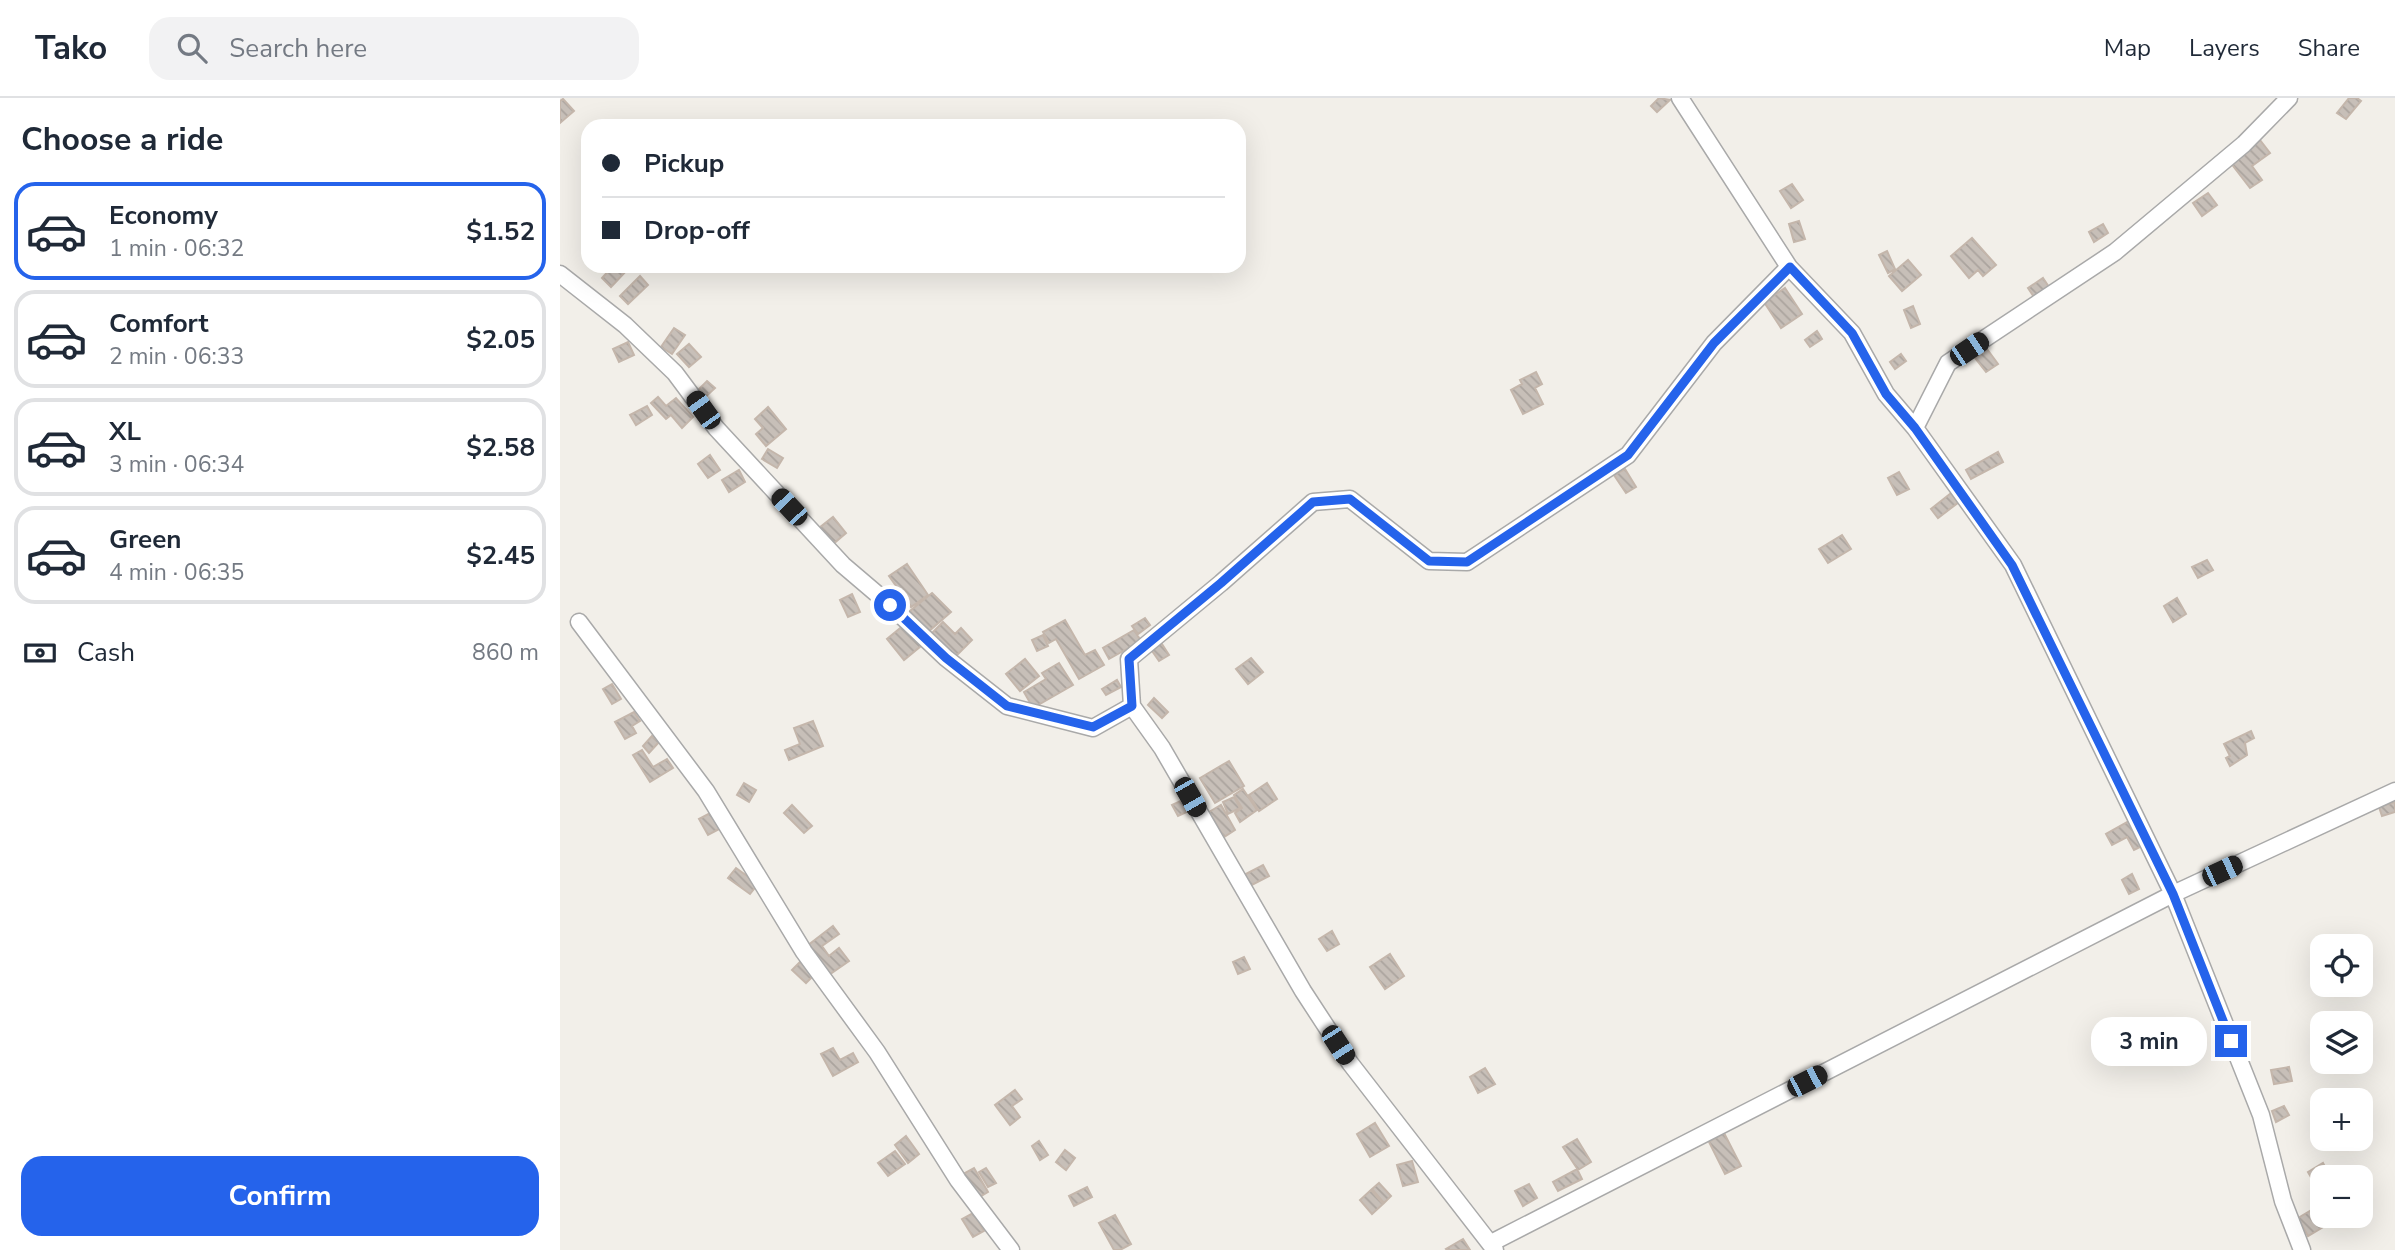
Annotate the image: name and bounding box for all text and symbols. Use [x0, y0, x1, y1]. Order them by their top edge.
search box [149, 17, 639, 80]
text: Tako [35, 26, 107, 71]
icon: search [173, 29, 211, 67]
text: Search here [229, 31, 367, 66]
text: Map [2104, 32, 2151, 64]
text: Layers [2189, 32, 2260, 64]
text: Share [2298, 32, 2360, 64]
text: Choose a ride [21, 118, 223, 161]
text: Pickup [644, 146, 724, 181]
text: Economy [109, 198, 218, 233]
icon: car [25, 200, 88, 263]
text: Drop-off [644, 213, 750, 248]
text: $1.52 [466, 214, 535, 249]
text: 1 min · 06:32 [109, 233, 244, 264]
text: Comfort [109, 306, 209, 341]
icon: car [25, 308, 88, 371]
text: $2.05 [466, 322, 535, 357]
car [1946, 329, 1993, 369]
text: 2 min · 06:33 [109, 341, 244, 372]
car [683, 387, 724, 433]
text: XL [109, 414, 141, 449]
icon: car [25, 416, 88, 479]
text: $2.58 [466, 430, 535, 465]
text: 3 min · 06:34 [109, 449, 244, 480]
car [767, 484, 812, 530]
text: Green [109, 522, 182, 557]
icon: car [25, 524, 88, 587]
text: $2.45 [466, 538, 535, 573]
text: 4 min · 06:35 [109, 557, 244, 588]
route start [874, 589, 906, 621]
icon: cash [21, 634, 59, 672]
text: Cash [77, 635, 135, 670]
text: 860 m [472, 637, 539, 668]
car [1171, 774, 1210, 820]
car [2199, 853, 2246, 889]
map controls [2310, 934, 2373, 1228]
button: locate [2310, 934, 2373, 997]
button: layers [2310, 1011, 2373, 1074]
callout: 3 min [2091, 1016, 2206, 1066]
car [1318, 1022, 1359, 1068]
route end [2215, 1025, 2247, 1057]
text: 3 min [2119, 1026, 2179, 1057]
car [1784, 1062, 1831, 1100]
button: + [2310, 1088, 2373, 1151]
button: Confirm [21, 1156, 539, 1236]
button: − [2310, 1165, 2373, 1228]

